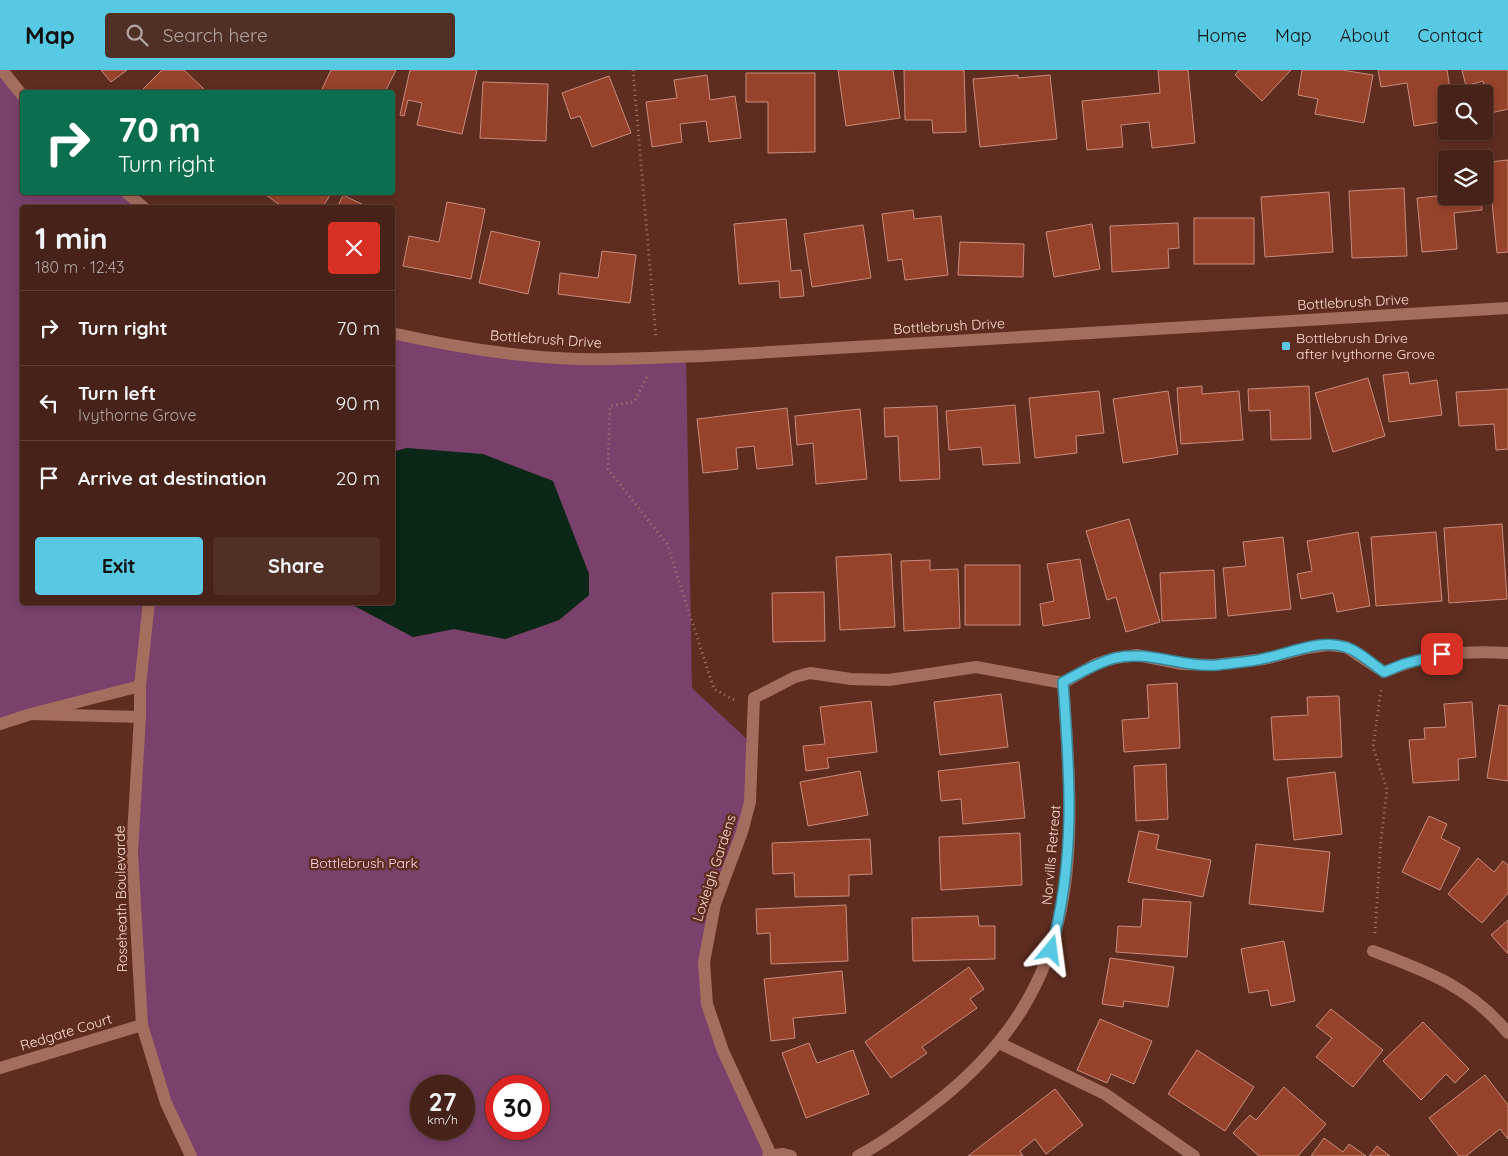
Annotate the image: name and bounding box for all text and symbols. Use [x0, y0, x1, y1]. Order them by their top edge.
search box [105, 13, 455, 58]
text: Map [25, 20, 75, 50]
icon: search [123, 21, 151, 49]
text: Search here [163, 23, 268, 47]
text: Home [1197, 24, 1247, 47]
text: Map [1275, 24, 1312, 47]
text: About [1340, 24, 1390, 47]
text: Contact [1418, 24, 1483, 47]
map controls [1438, 85, 1493, 205]
button: search [1438, 85, 1493, 140]
text: 70 m [118, 107, 201, 151]
icon: right [35, 110, 100, 175]
text: Turn right [118, 150, 215, 178]
button: layers [1438, 150, 1493, 205]
text: 1 min [35, 219, 108, 257]
button: close [328, 222, 380, 274]
text: 180 m · 12:43 [35, 257, 125, 277]
street label: Bottlebrush Drive [1297, 290, 1409, 314]
icon: right [35, 314, 63, 342]
street label: Bottlebrush Drive [893, 314, 1005, 338]
text: Turn right [78, 316, 167, 340]
text: 70 m [336, 316, 380, 340]
street label: Bottlebrush Drive [490, 326, 603, 352]
place label: Bottlebrush Drive after Ivythorne Grove [1296, 329, 1435, 363]
marker: Bottlebrush Drive after Ivythorne Grove [1280, 340, 1292, 352]
text: Turn left [78, 381, 156, 405]
icon: left [35, 389, 63, 417]
text: 90 m [336, 391, 380, 415]
text: Ivythorne Grove [78, 405, 196, 425]
icon: arrive [35, 464, 63, 492]
text: Arrive at destination [78, 466, 267, 490]
text: 20 m [336, 466, 380, 490]
button: Exit [35, 537, 203, 595]
button: Share [213, 537, 380, 595]
pin [1421, 633, 1463, 675]
icon: arrive [1428, 640, 1456, 668]
street label: Norvills Retreat [1038, 804, 1064, 906]
street label: Loxleigh Gardens [688, 812, 740, 924]
street label: Roseheath Boulevarde [111, 825, 131, 973]
park label: Bottlebrush Park [310, 854, 418, 872]
position arrow [1024, 923, 1076, 975]
street label: Redgate Court [18, 1009, 114, 1054]
speed limit sign: 30 [485, 1075, 550, 1140]
text: 27 [429, 1086, 456, 1117]
text: km/h [427, 1112, 458, 1127]

